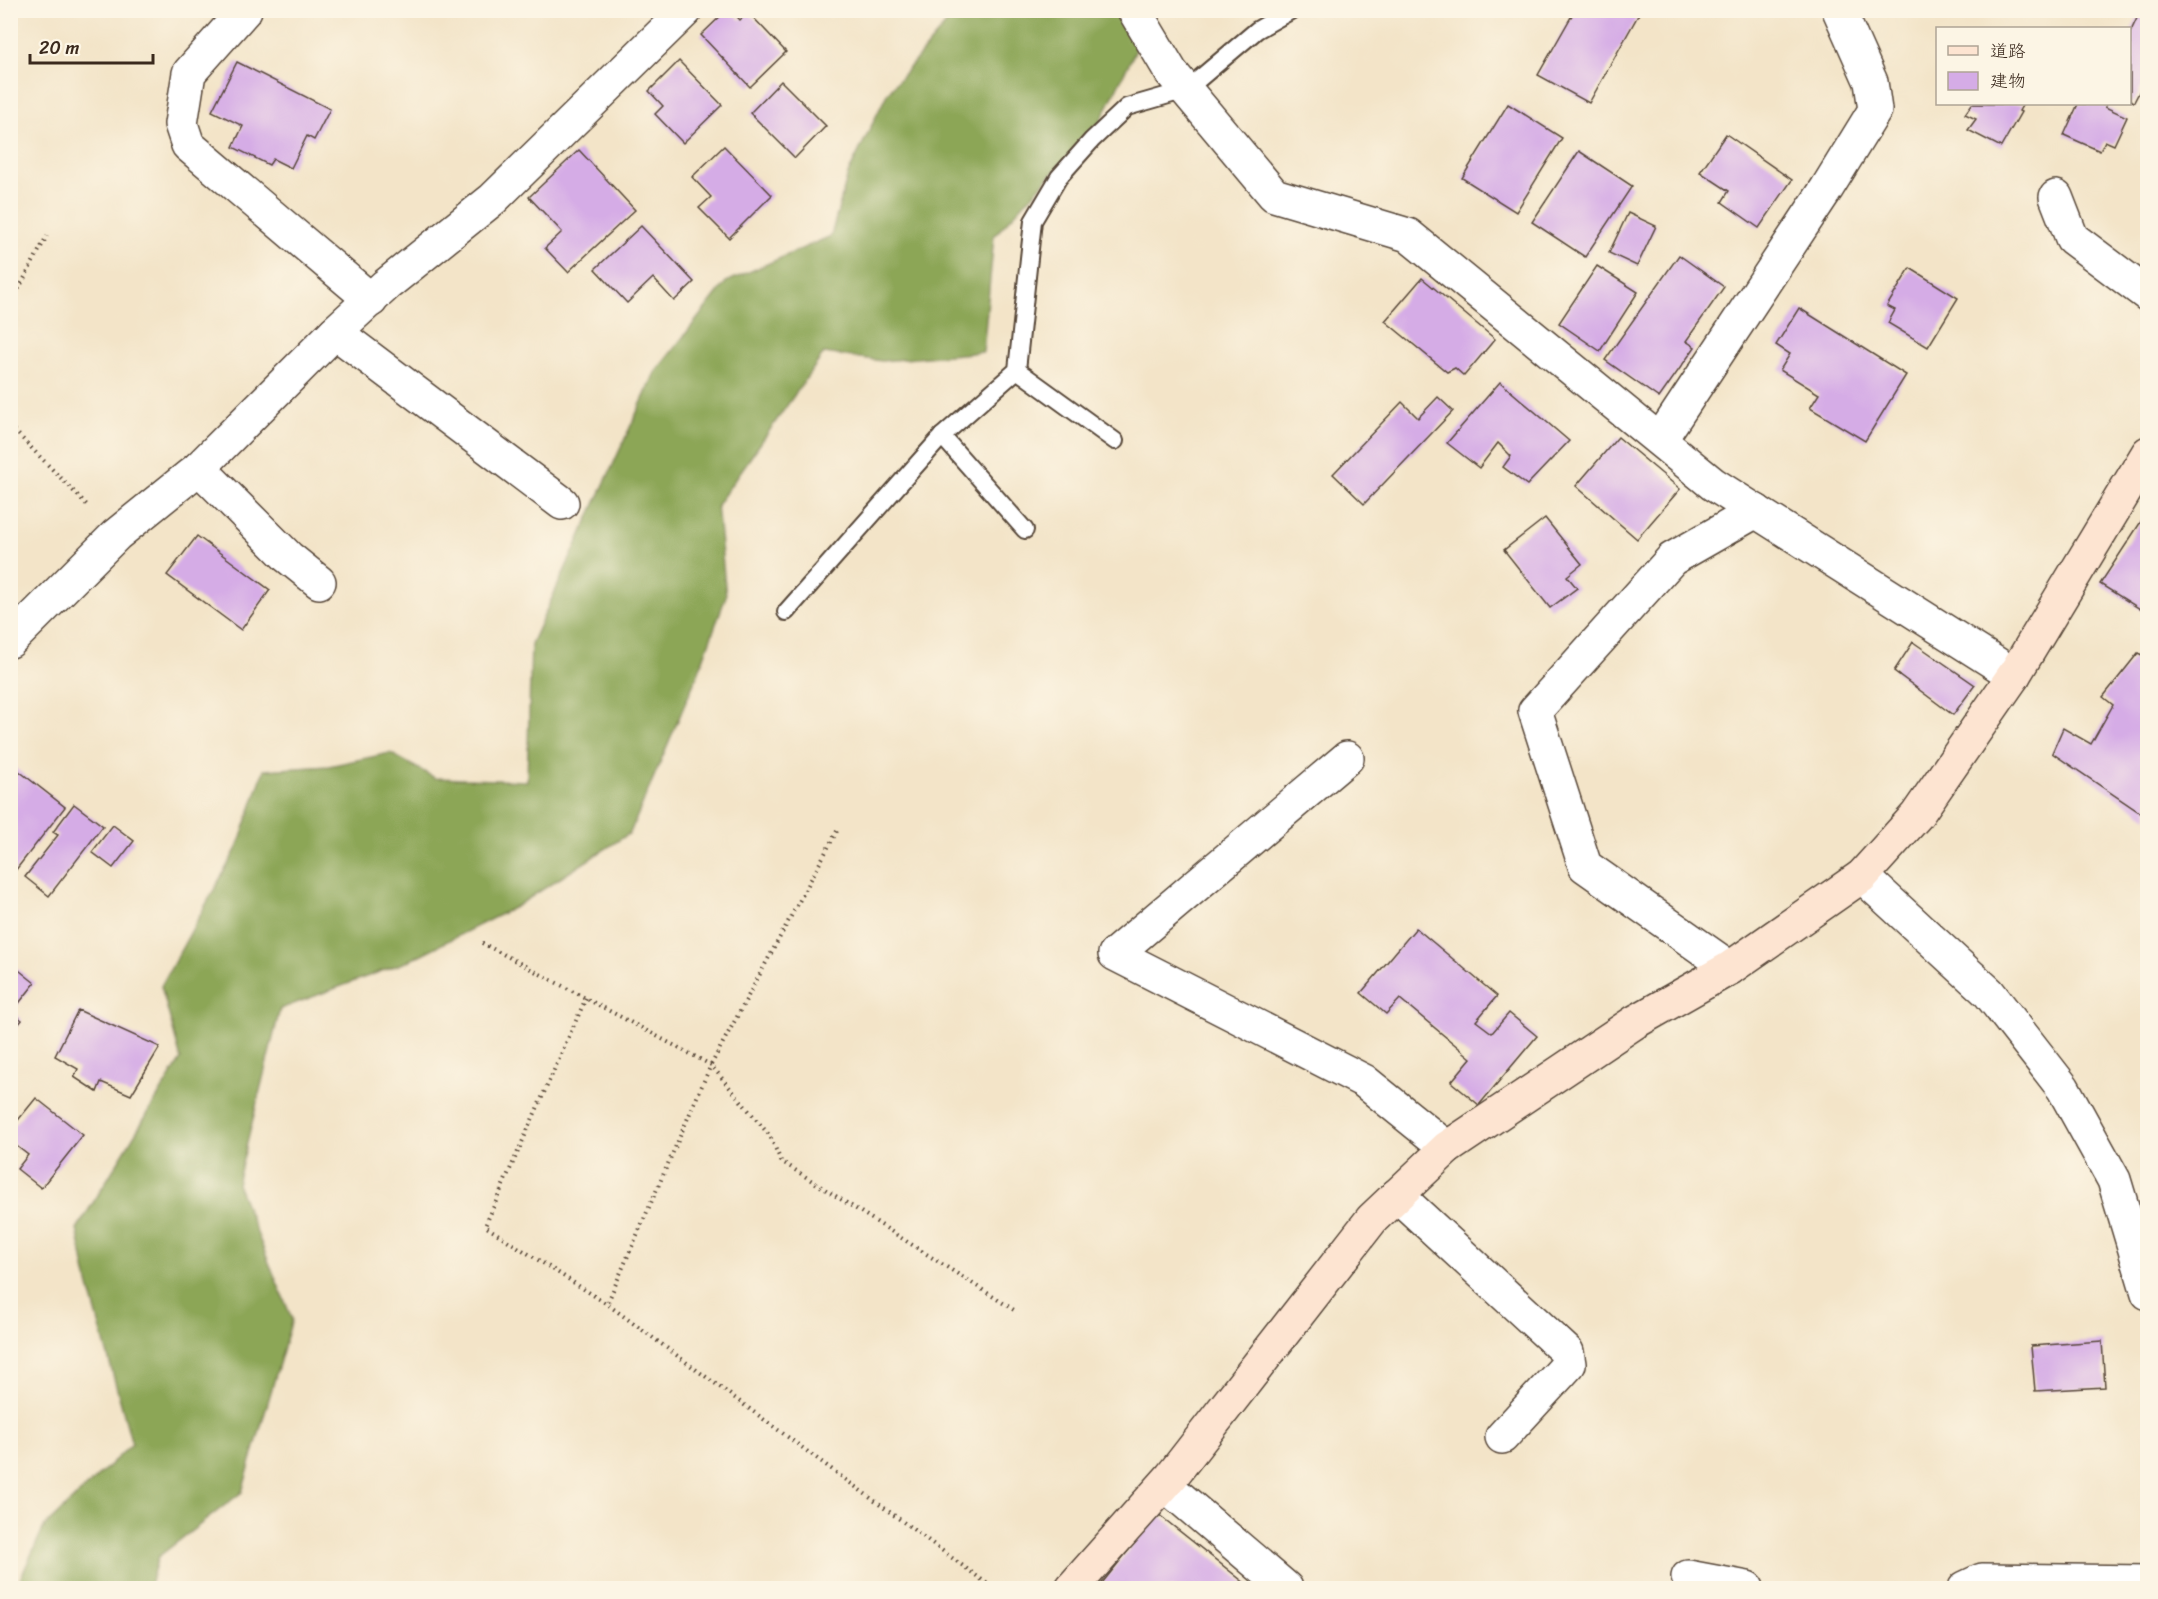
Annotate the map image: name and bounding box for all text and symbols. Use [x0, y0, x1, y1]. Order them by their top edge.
scale bar [30, 27, 153, 65]
legend [1936, 27, 2131, 105]
text: 20 m [39, 32, 79, 64]
text: 道路 [1990, 35, 2026, 67]
text: 建物 [1990, 65, 2026, 97]

